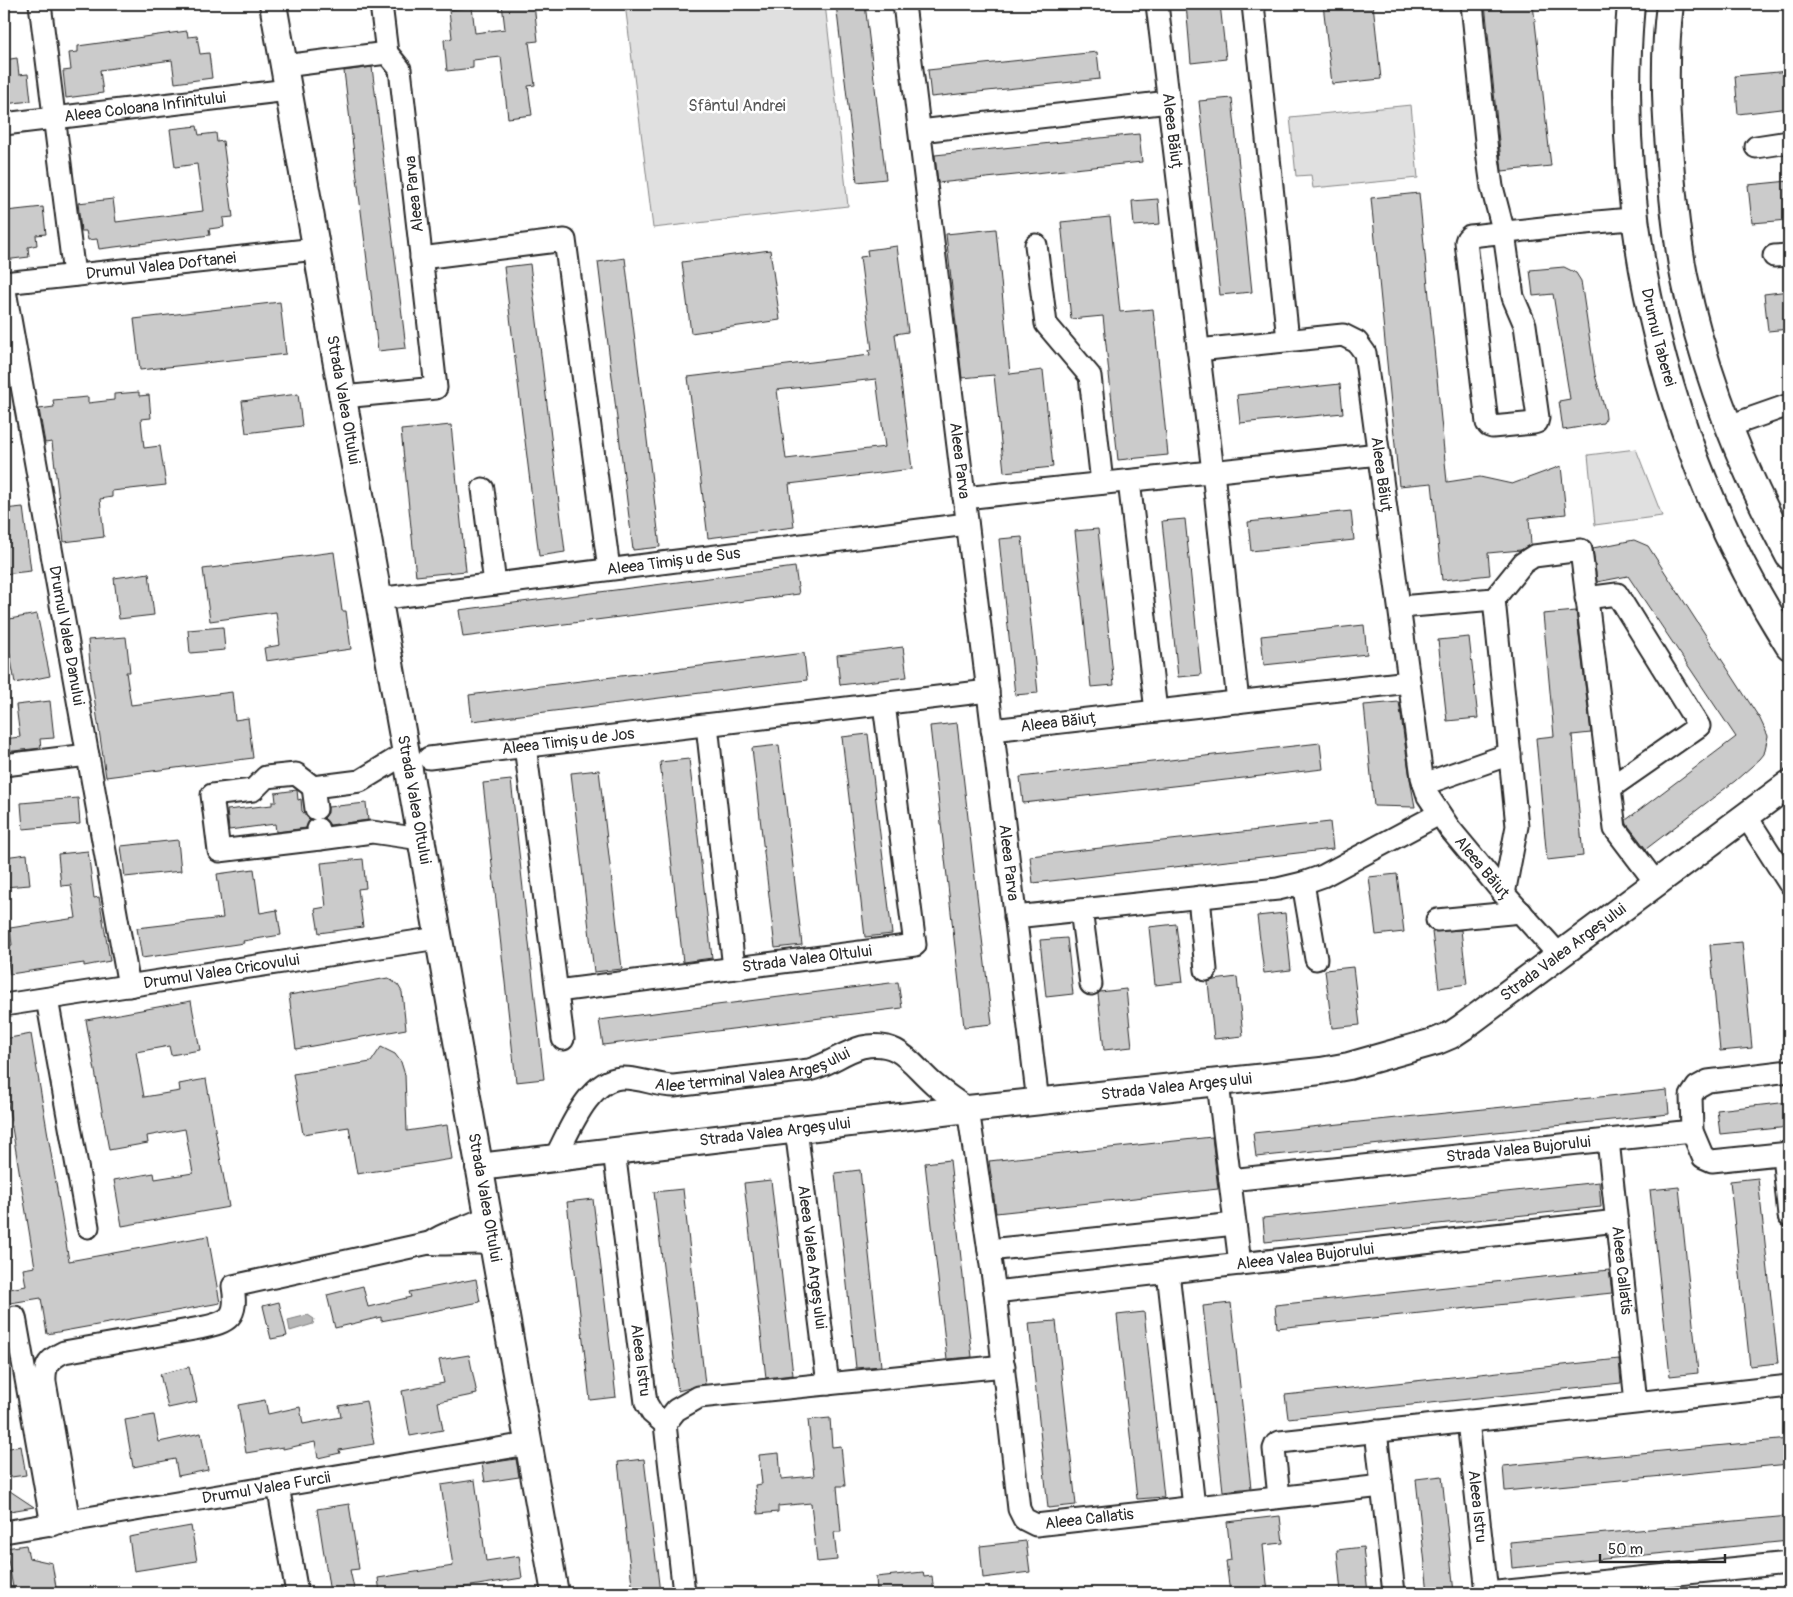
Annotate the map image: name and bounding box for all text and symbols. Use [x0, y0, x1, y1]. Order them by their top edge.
street label: Aleea Coloana Infinitului [63, 87, 227, 127]
street label: Aleea Băiuț [1158, 92, 1187, 172]
park label: Sfântul Andrei [688, 96, 786, 116]
street label: Aleea Parva [400, 155, 428, 233]
street label: Drumul Valea Doftanei [85, 248, 237, 284]
street label: Drumul Taberei [1637, 287, 1680, 389]
street label: Strada Valea Oltului [322, 334, 365, 466]
street label: Aleea Parva [945, 421, 974, 500]
street label: Aleea Băiuț [1366, 435, 1397, 516]
street label: Aleea Timișu de Sus [606, 543, 742, 580]
street label: Drumul Valea Danului [44, 564, 89, 707]
street label: Aleea Băiuț [1019, 708, 1100, 737]
street label: Aleea Timișu de Jos [501, 723, 635, 759]
street label: Strada Valea Oltului [393, 733, 435, 866]
street label: Aleea Parva [994, 823, 1023, 902]
street label: Aleea Băiuț [1450, 832, 1516, 905]
street label: Strada Valea Argeșului [1496, 899, 1630, 1006]
street label: Strada Valea Oltului [741, 941, 873, 977]
street label: Drumul Valea Cricovului [142, 949, 301, 993]
street label: Alee terminal Valea Argeșului [653, 1043, 853, 1096]
street label: Strada Valea Argeșului [1100, 1068, 1253, 1105]
street label: Strada Valea Argeșului [698, 1113, 852, 1151]
street label: Strada Valea Oltului [464, 1131, 506, 1264]
street label: Strada Valea Bujorului [1445, 1132, 1592, 1167]
street label: Aleea Valea Argeșului [793, 1184, 831, 1330]
street label: Aleea Callatis [1607, 1225, 1637, 1316]
street label: Aleea Valea Bujorului [1235, 1239, 1375, 1274]
street label: Aleea Istru [626, 1323, 655, 1398]
street label: Drumul Valea Furcii [201, 1467, 332, 1509]
street label: Aleea Istru [1464, 1469, 1491, 1544]
street label: Aleea Callatis [1044, 1504, 1135, 1534]
scale bar [1600, 1532, 1726, 1564]
text: 50 m [1608, 1540, 1643, 1559]

